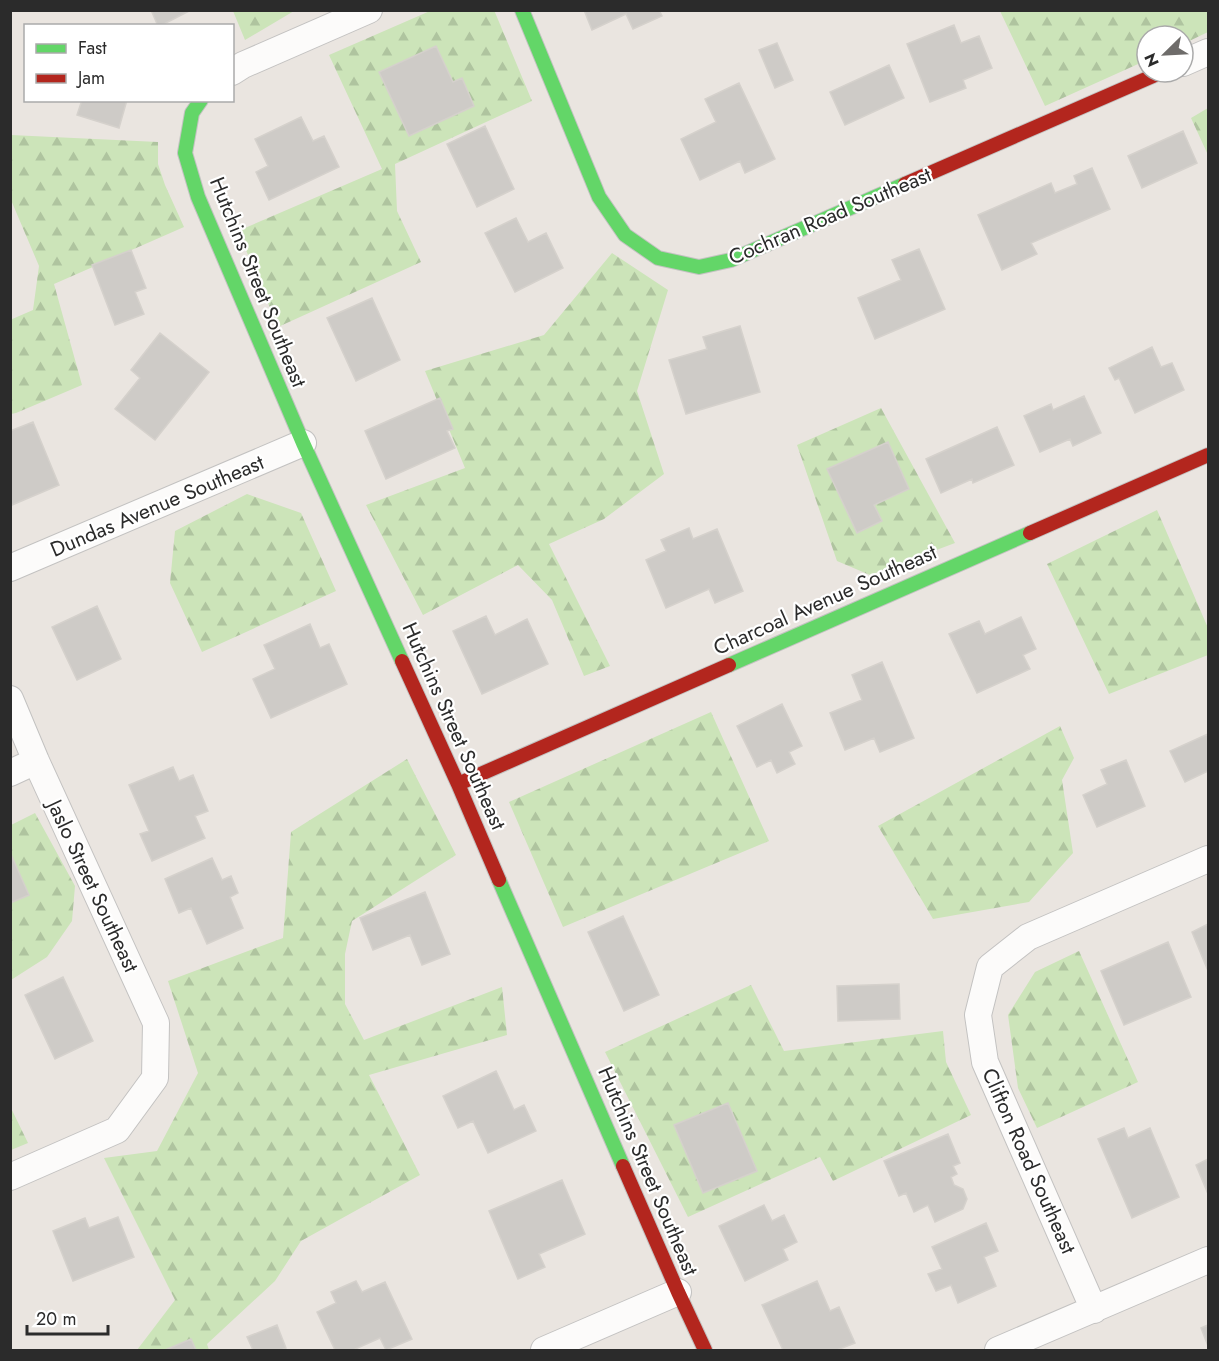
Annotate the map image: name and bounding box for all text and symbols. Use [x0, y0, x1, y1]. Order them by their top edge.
legend [24, 24, 234, 102]
north arrow [1135, 24, 1195, 84]
text: Fast [78, 35, 107, 61]
text: N [1139, 49, 1165, 70]
text: Jam [76, 65, 105, 91]
street label: Cochran Road Southeast [724, 160, 936, 272]
street label: Hutchins Street Southeast [202, 172, 314, 392]
street label: Dundas Avenue Southeast [46, 447, 268, 565]
street label: Charcoal Avenue Southeast [709, 537, 941, 663]
street label: Hutchins Street Southeast [395, 617, 513, 835]
street label: Jaslo Street Southeast [39, 792, 146, 977]
street label: Hutchins Street Southeast [590, 1062, 706, 1280]
street label: Clifton Road Southeast [975, 1063, 1083, 1259]
scale bar [27, 1298, 108, 1336]
text: 20 m [36, 1306, 76, 1332]

